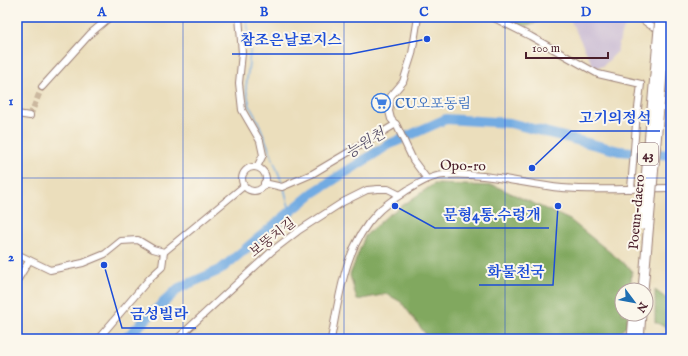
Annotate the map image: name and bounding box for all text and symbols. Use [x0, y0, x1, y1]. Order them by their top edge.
text: A [97, 4, 108, 21]
text: B [260, 4, 269, 21]
text: C [419, 4, 429, 21]
text: D [581, 4, 592, 21]
callout: 참조은날로지스 [232, 27, 350, 54]
text: 참조은날로지스 [240, 31, 342, 50]
scale bar [526, 34, 608, 60]
text: 100 m [532, 41, 560, 56]
supermarket icon: CU오포동림 [370, 92, 392, 114]
text: 1 [9, 93, 14, 110]
place label: CU오포동림 [395, 95, 471, 113]
callout: 고기의정석 [571, 104, 660, 131]
text: 고기의정석 [579, 109, 651, 128]
water label: 능원천 [342, 123, 390, 163]
road number: 43 [638, 143, 658, 165]
street label: Opo-ro [440, 157, 487, 175]
street label: Poeun-daero [625, 173, 649, 251]
callout: 문형4통.수렁개 [435, 201, 549, 228]
text: 문형4통.수렁개 [443, 206, 541, 225]
street label: 보뚱치길 [246, 214, 299, 262]
text: 2 [8, 249, 14, 266]
callout: 화물천국 [479, 258, 553, 285]
text: 화물천국 [487, 263, 545, 282]
north arrow [614, 282, 654, 322]
text: N [633, 298, 651, 315]
callout: 금성빌라 [122, 301, 196, 328]
text: 금성빌라 [130, 305, 188, 324]

